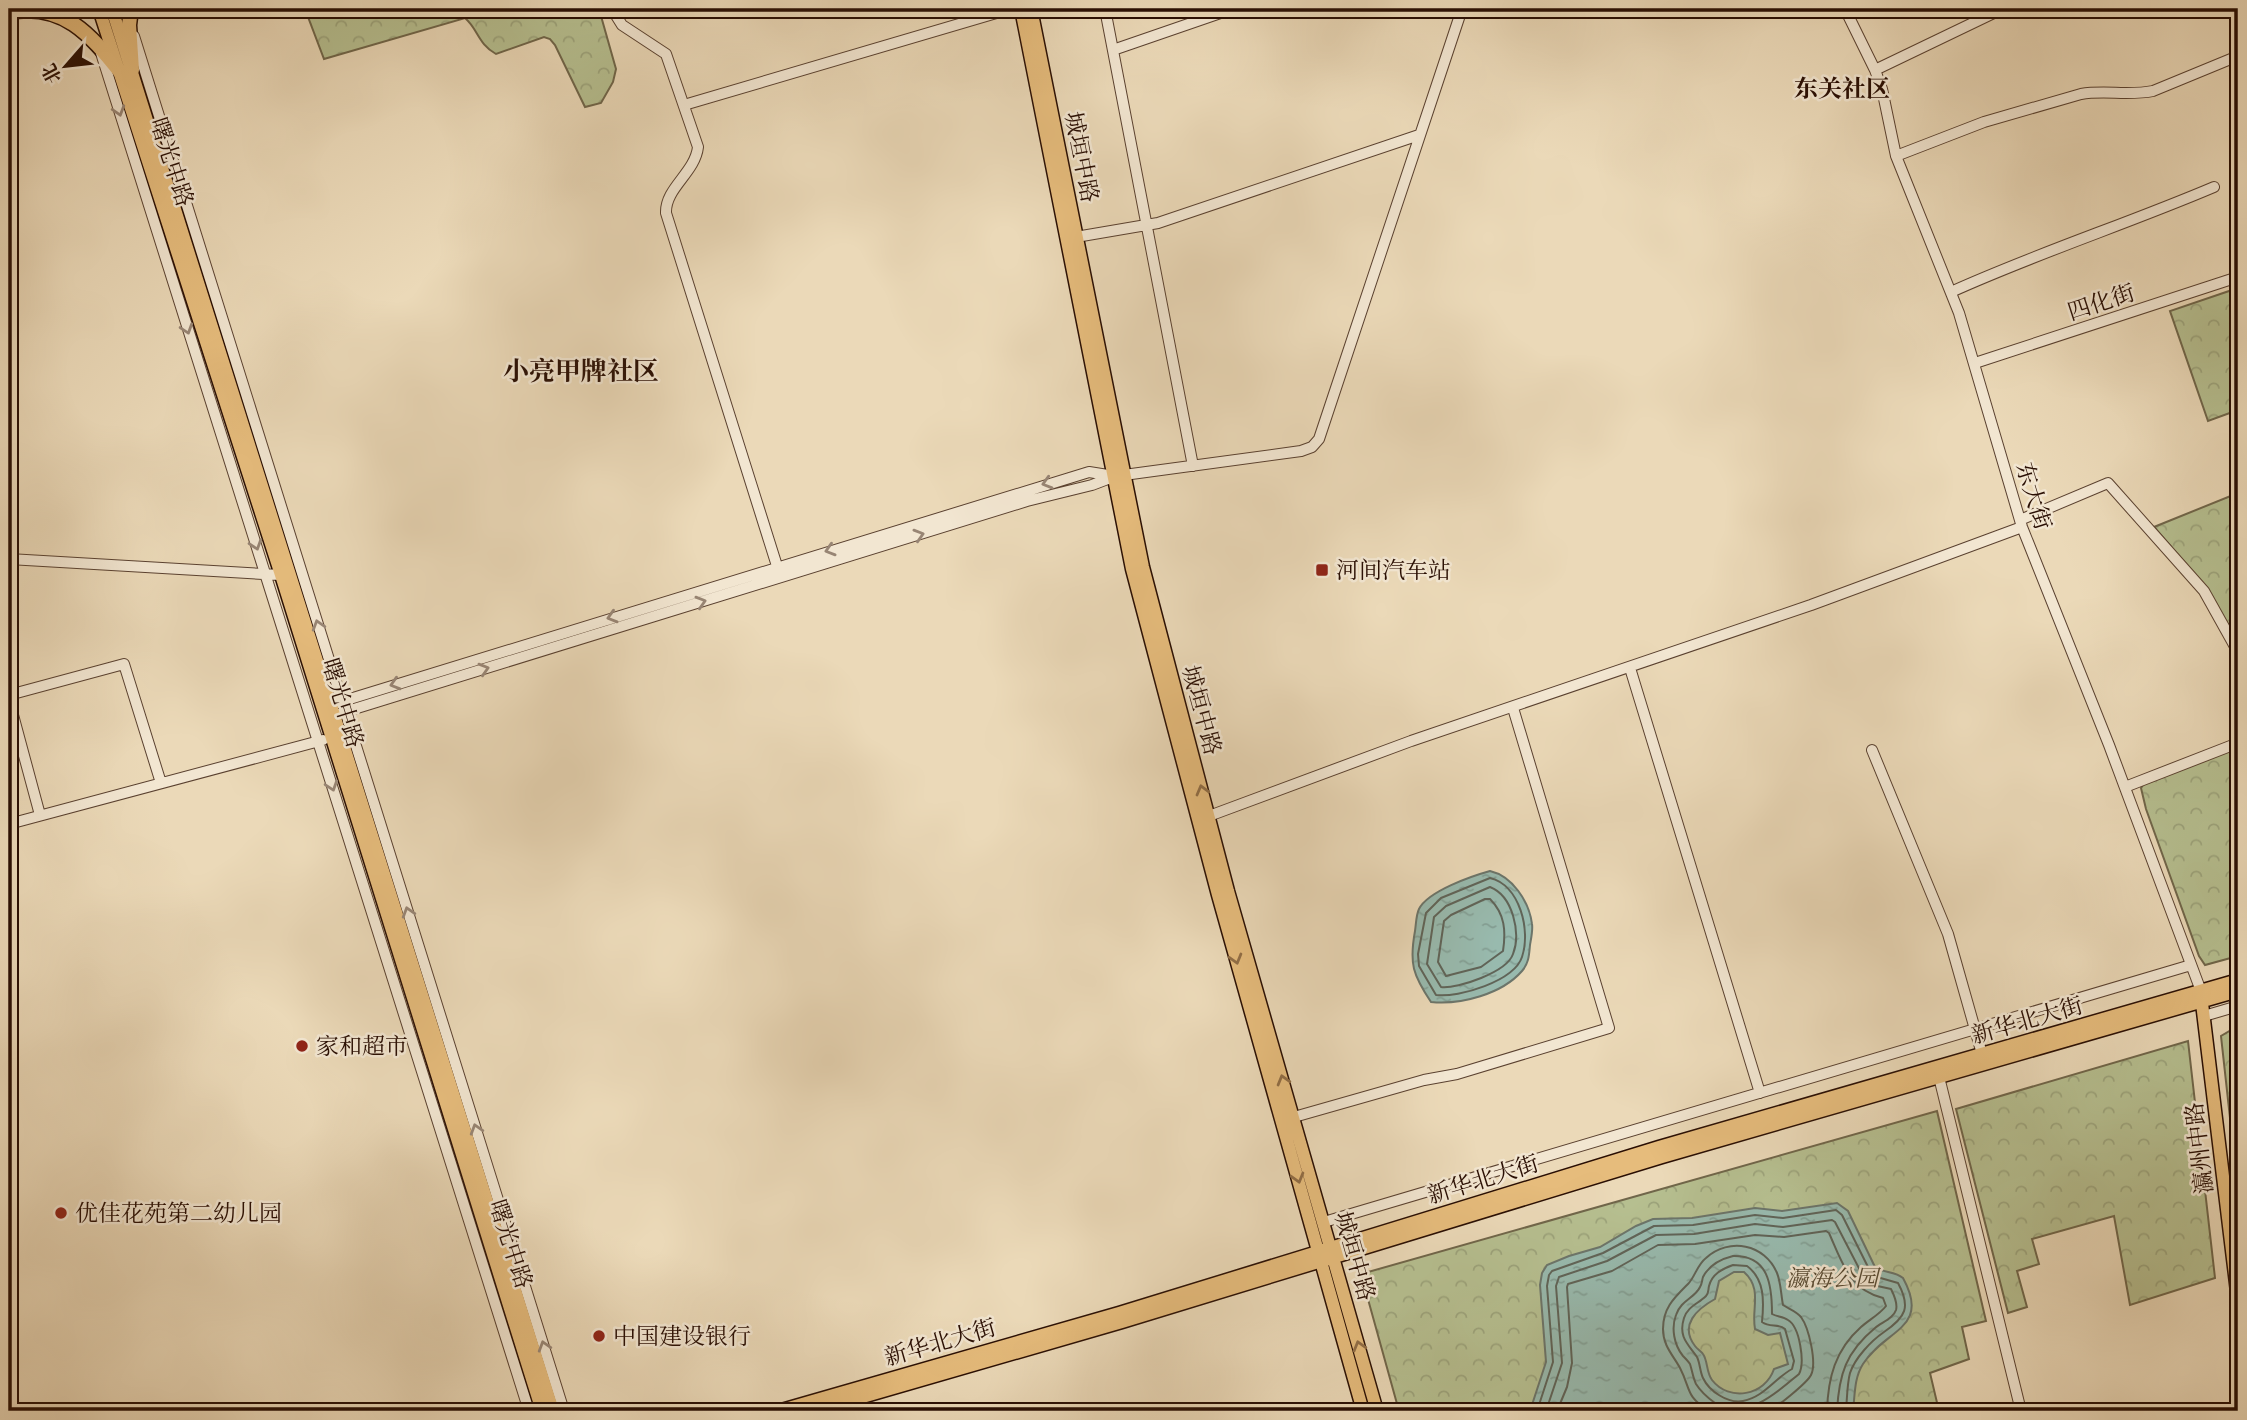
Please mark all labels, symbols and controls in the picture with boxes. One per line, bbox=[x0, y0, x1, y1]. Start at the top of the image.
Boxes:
north arrow bbox=[32, 32, 102, 102]
text: 北 bbox=[38, 60, 66, 87]
district label: 东关社区 bbox=[1794, 75, 1890, 103]
one-way arrow bbox=[111, 105, 126, 117]
street label: 城垣中路 bbox=[1059, 109, 1104, 205]
street label: 曙光中路 bbox=[144, 114, 199, 210]
street label: 四化街 bbox=[2064, 279, 2138, 326]
one-way arrow bbox=[179, 322, 193, 334]
district label: 小亮甲牌社区 bbox=[503, 356, 659, 387]
street label: 东大街 bbox=[2011, 459, 2057, 533]
one-way arrow bbox=[1042, 475, 1054, 490]
one-way arrow bbox=[913, 528, 925, 543]
one-way arrow bbox=[247, 539, 262, 551]
one-way arrow bbox=[824, 542, 837, 556]
place label: 河间汽车站 bbox=[1336, 557, 1451, 584]
marker: 河间汽车站 bbox=[1314, 562, 1330, 578]
one-way arrow bbox=[695, 595, 707, 610]
one-way arrow bbox=[607, 609, 619, 624]
one-way arrow bbox=[311, 619, 326, 631]
street label: 曙光中路 bbox=[316, 655, 369, 751]
street label: 城垣中路 bbox=[1177, 662, 1226, 758]
one-way arrow bbox=[477, 663, 490, 677]
one-way arrow bbox=[389, 676, 401, 691]
one-way arrow bbox=[323, 779, 338, 791]
one-way arrow bbox=[1196, 784, 1210, 796]
one-way arrow bbox=[401, 906, 416, 918]
one-way arrow bbox=[1228, 953, 1242, 965]
street label: 新华北大街 bbox=[1968, 992, 2086, 1049]
place label: 家和超市 bbox=[316, 1033, 408, 1060]
marker: 家和超市 bbox=[294, 1038, 310, 1054]
one-way arrow bbox=[1277, 1074, 1292, 1086]
street label: 瀛州中路 bbox=[2180, 1101, 2219, 1195]
one-way arrow bbox=[469, 1123, 484, 1135]
street label: 新华北大街 bbox=[1424, 1150, 1542, 1209]
one-way arrow bbox=[1289, 1172, 1304, 1184]
street label: 曙光中路 bbox=[483, 1196, 538, 1292]
place label: 优佳花苑第二幼儿园 bbox=[75, 1200, 282, 1227]
marker: 优佳花苑第二幼儿园 bbox=[53, 1205, 69, 1221]
street label: 城垣中路 bbox=[1329, 1208, 1380, 1304]
park label: 瀛海公园 bbox=[1786, 1265, 1882, 1292]
street label: 新华北大街 bbox=[881, 1314, 999, 1371]
place label: 中国建设银行 bbox=[613, 1323, 751, 1350]
marker: 中国建设银行 bbox=[591, 1328, 607, 1344]
one-way arrow bbox=[537, 1340, 552, 1352]
one-way arrow bbox=[1352, 1340, 1367, 1352]

